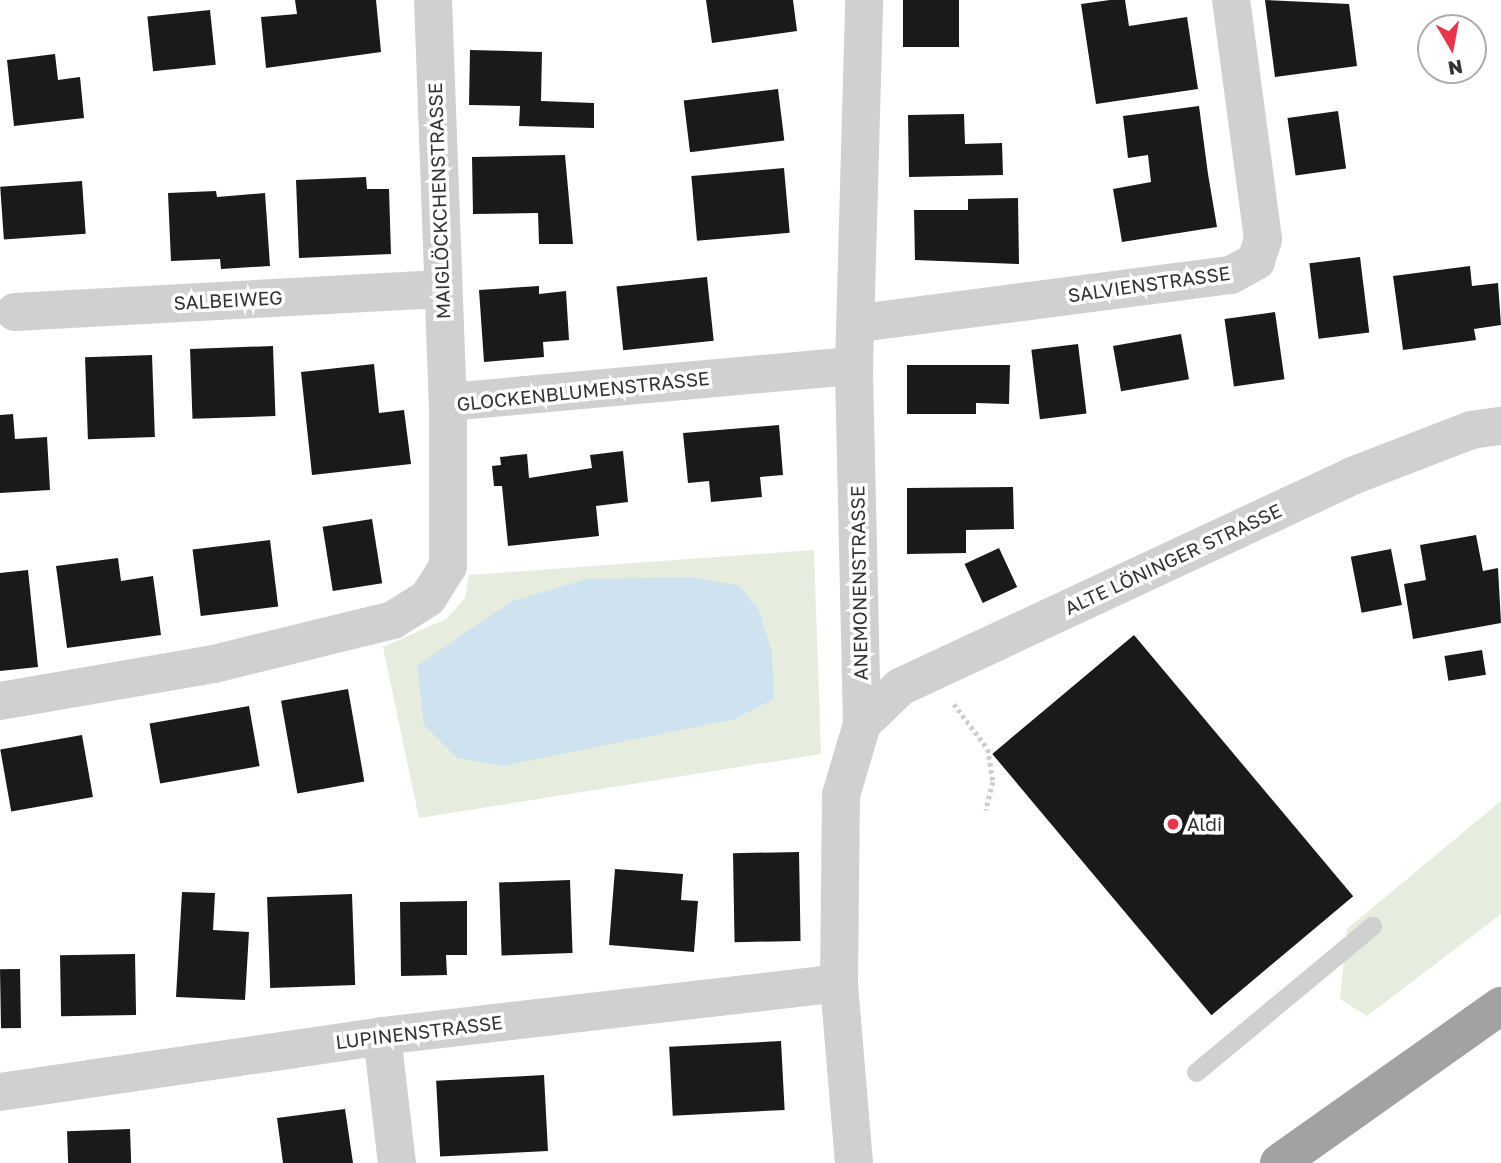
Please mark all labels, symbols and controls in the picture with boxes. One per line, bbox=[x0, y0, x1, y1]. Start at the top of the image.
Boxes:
north arrow bbox=[1417, 14, 1487, 84]
text: N bbox=[1446, 56, 1465, 81]
street label: MAIGLÖCKCHENSTRASSE bbox=[423, 82, 455, 320]
street label: SALVIENSTRASSE bbox=[1066, 261, 1232, 307]
street label: SALBEIWEG bbox=[173, 286, 283, 314]
street label: GLOCKENBLUMENSTRASSE bbox=[456, 366, 710, 416]
street label: ANEMONENSTRASSE bbox=[846, 485, 872, 681]
street label: ALTE LÖNINGER STRASSE bbox=[1061, 499, 1285, 619]
place label: Aldi bbox=[1187, 813, 1222, 835]
marker: Aldi bbox=[1165, 816, 1181, 832]
street label: LUPINENSTRASSE bbox=[334, 1010, 504, 1054]

